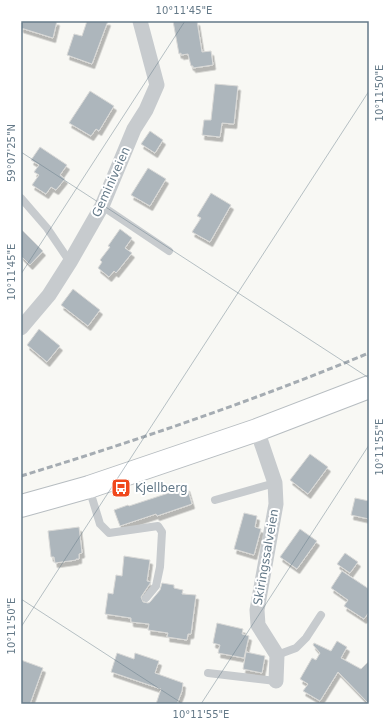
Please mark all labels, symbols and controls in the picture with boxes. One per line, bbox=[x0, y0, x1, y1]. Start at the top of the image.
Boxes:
text: 10°11'45"E bbox=[156, 5, 212, 16]
text: 10°11'50"E bbox=[374, 65, 385, 121]
text: 59°07'25"N bbox=[6, 124, 17, 182]
street label: Geminiveien bbox=[89, 145, 133, 219]
text: 10°11'45"E bbox=[6, 244, 17, 300]
text: 10°11'55"E bbox=[374, 419, 385, 475]
bus stop icon: Kjellberg bbox=[110, 477, 132, 499]
place label: Kjellberg bbox=[135, 481, 188, 495]
street label: Skiringssalveien bbox=[251, 508, 281, 606]
text: 10°11'50"E bbox=[6, 598, 17, 654]
text: 10°11'55"E bbox=[173, 709, 229, 720]

